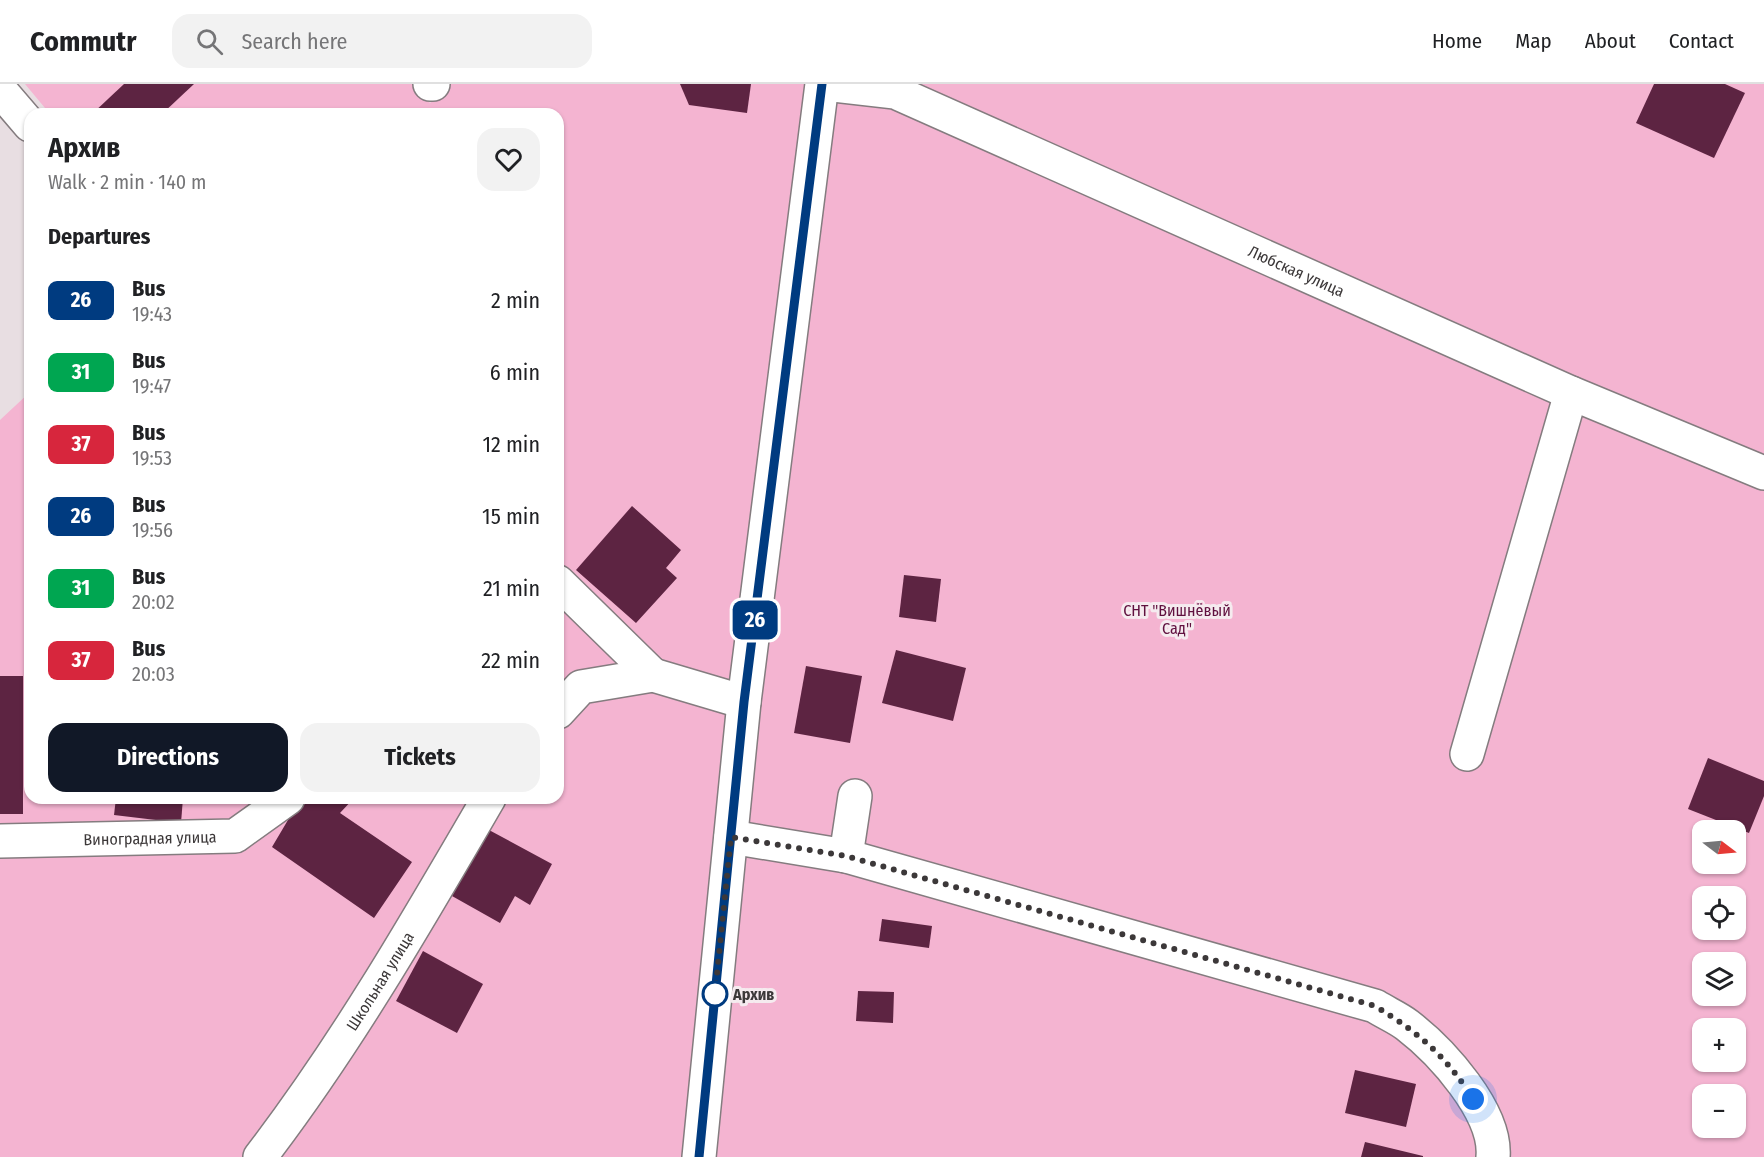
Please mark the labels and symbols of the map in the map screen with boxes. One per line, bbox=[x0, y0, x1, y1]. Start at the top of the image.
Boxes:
street label: Любская улица bbox=[1246, 241, 1348, 300]
line badge: 26 bbox=[728, 600, 782, 640]
park label: СНТ "Вишнёвый Сад" bbox=[1123, 601, 1231, 638]
north arrow bbox=[1692, 820, 1746, 874]
street label: Виноградная улица bbox=[83, 827, 217, 849]
street label: Школьная улица bbox=[342, 928, 418, 1034]
marker: Архив bbox=[702, 981, 728, 1007]
place label: Архив bbox=[732, 985, 774, 1004]
your location bbox=[1458, 1084, 1488, 1114]

